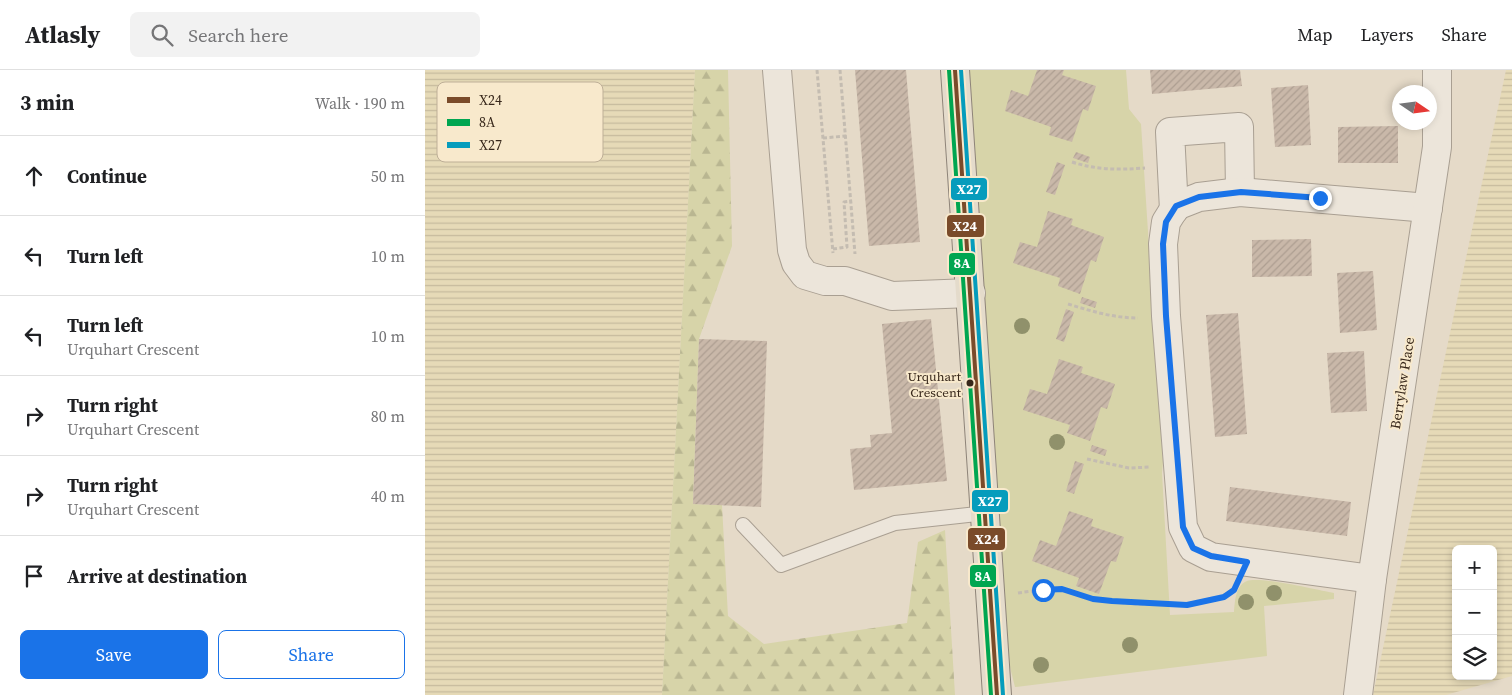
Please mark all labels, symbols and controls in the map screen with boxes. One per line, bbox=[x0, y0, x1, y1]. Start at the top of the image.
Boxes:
search box bbox=[130, 12, 480, 57]
text: Atlasly bbox=[25, 18, 100, 51]
icon: search bbox=[148, 21, 176, 49]
text: Search here bbox=[188, 22, 288, 48]
text: Map bbox=[1297, 22, 1332, 47]
text: Layers bbox=[1360, 22, 1413, 47]
text: Share bbox=[1441, 22, 1487, 47]
legend bbox=[437, 82, 603, 162]
north arrow bbox=[1392, 85, 1437, 130]
text: 3 min bbox=[20, 88, 75, 117]
text: X24 bbox=[479, 90, 502, 110]
text: Walk · 190 m bbox=[315, 92, 405, 114]
text: 8A bbox=[479, 112, 496, 132]
text: X27 bbox=[479, 135, 502, 155]
icon: ahead bbox=[20, 162, 48, 190]
text: Continue bbox=[67, 163, 147, 189]
text: 50 m bbox=[371, 165, 405, 187]
line badge: X27 bbox=[950, 177, 988, 201]
text: X27 bbox=[957, 179, 982, 199]
route end bbox=[1309, 187, 1332, 210]
line badge: X24 bbox=[946, 214, 985, 238]
text: X24 bbox=[953, 216, 978, 236]
icon: left bbox=[20, 242, 48, 270]
text: Turn left bbox=[67, 243, 143, 269]
text: 10 m bbox=[371, 245, 405, 267]
line badge: 8A bbox=[948, 252, 976, 276]
text: 8A bbox=[953, 253, 971, 273]
text: Turn left bbox=[67, 312, 143, 338]
icon: left bbox=[20, 322, 48, 350]
text: 10 m bbox=[371, 325, 405, 347]
street label: Berrylaw Place bbox=[1385, 335, 1419, 431]
text: Urquhart Crescent bbox=[67, 338, 199, 360]
place label: Urquhart Crescent bbox=[907, 368, 962, 401]
marker: Urquhart Crescent bbox=[965, 378, 975, 388]
text: Turn right bbox=[67, 392, 158, 418]
icon: right bbox=[20, 402, 48, 430]
text: 80 m bbox=[371, 405, 405, 427]
text: Urquhart Crescent bbox=[67, 418, 199, 440]
text: Turn right bbox=[67, 472, 158, 498]
icon: right bbox=[20, 482, 48, 510]
text: 40 m bbox=[371, 485, 405, 507]
line badge: X27 bbox=[971, 489, 1009, 513]
text: X27 bbox=[978, 491, 1003, 511]
text: Urquhart Crescent bbox=[67, 498, 199, 520]
line badge: X24 bbox=[967, 527, 1006, 551]
text: X24 bbox=[975, 529, 1000, 549]
map controls bbox=[1452, 545, 1497, 680]
button: + bbox=[1452, 545, 1497, 590]
icon: arrive bbox=[20, 562, 48, 590]
text: Arrive at destination bbox=[67, 563, 247, 589]
line badge: 8A bbox=[969, 564, 997, 588]
text: 8A bbox=[974, 566, 992, 586]
route start bbox=[1032, 579, 1055, 602]
button: − bbox=[1452, 590, 1497, 635]
button: Save bbox=[20, 630, 208, 679]
button: Share bbox=[218, 630, 405, 679]
button: layers bbox=[1452, 635, 1497, 680]

